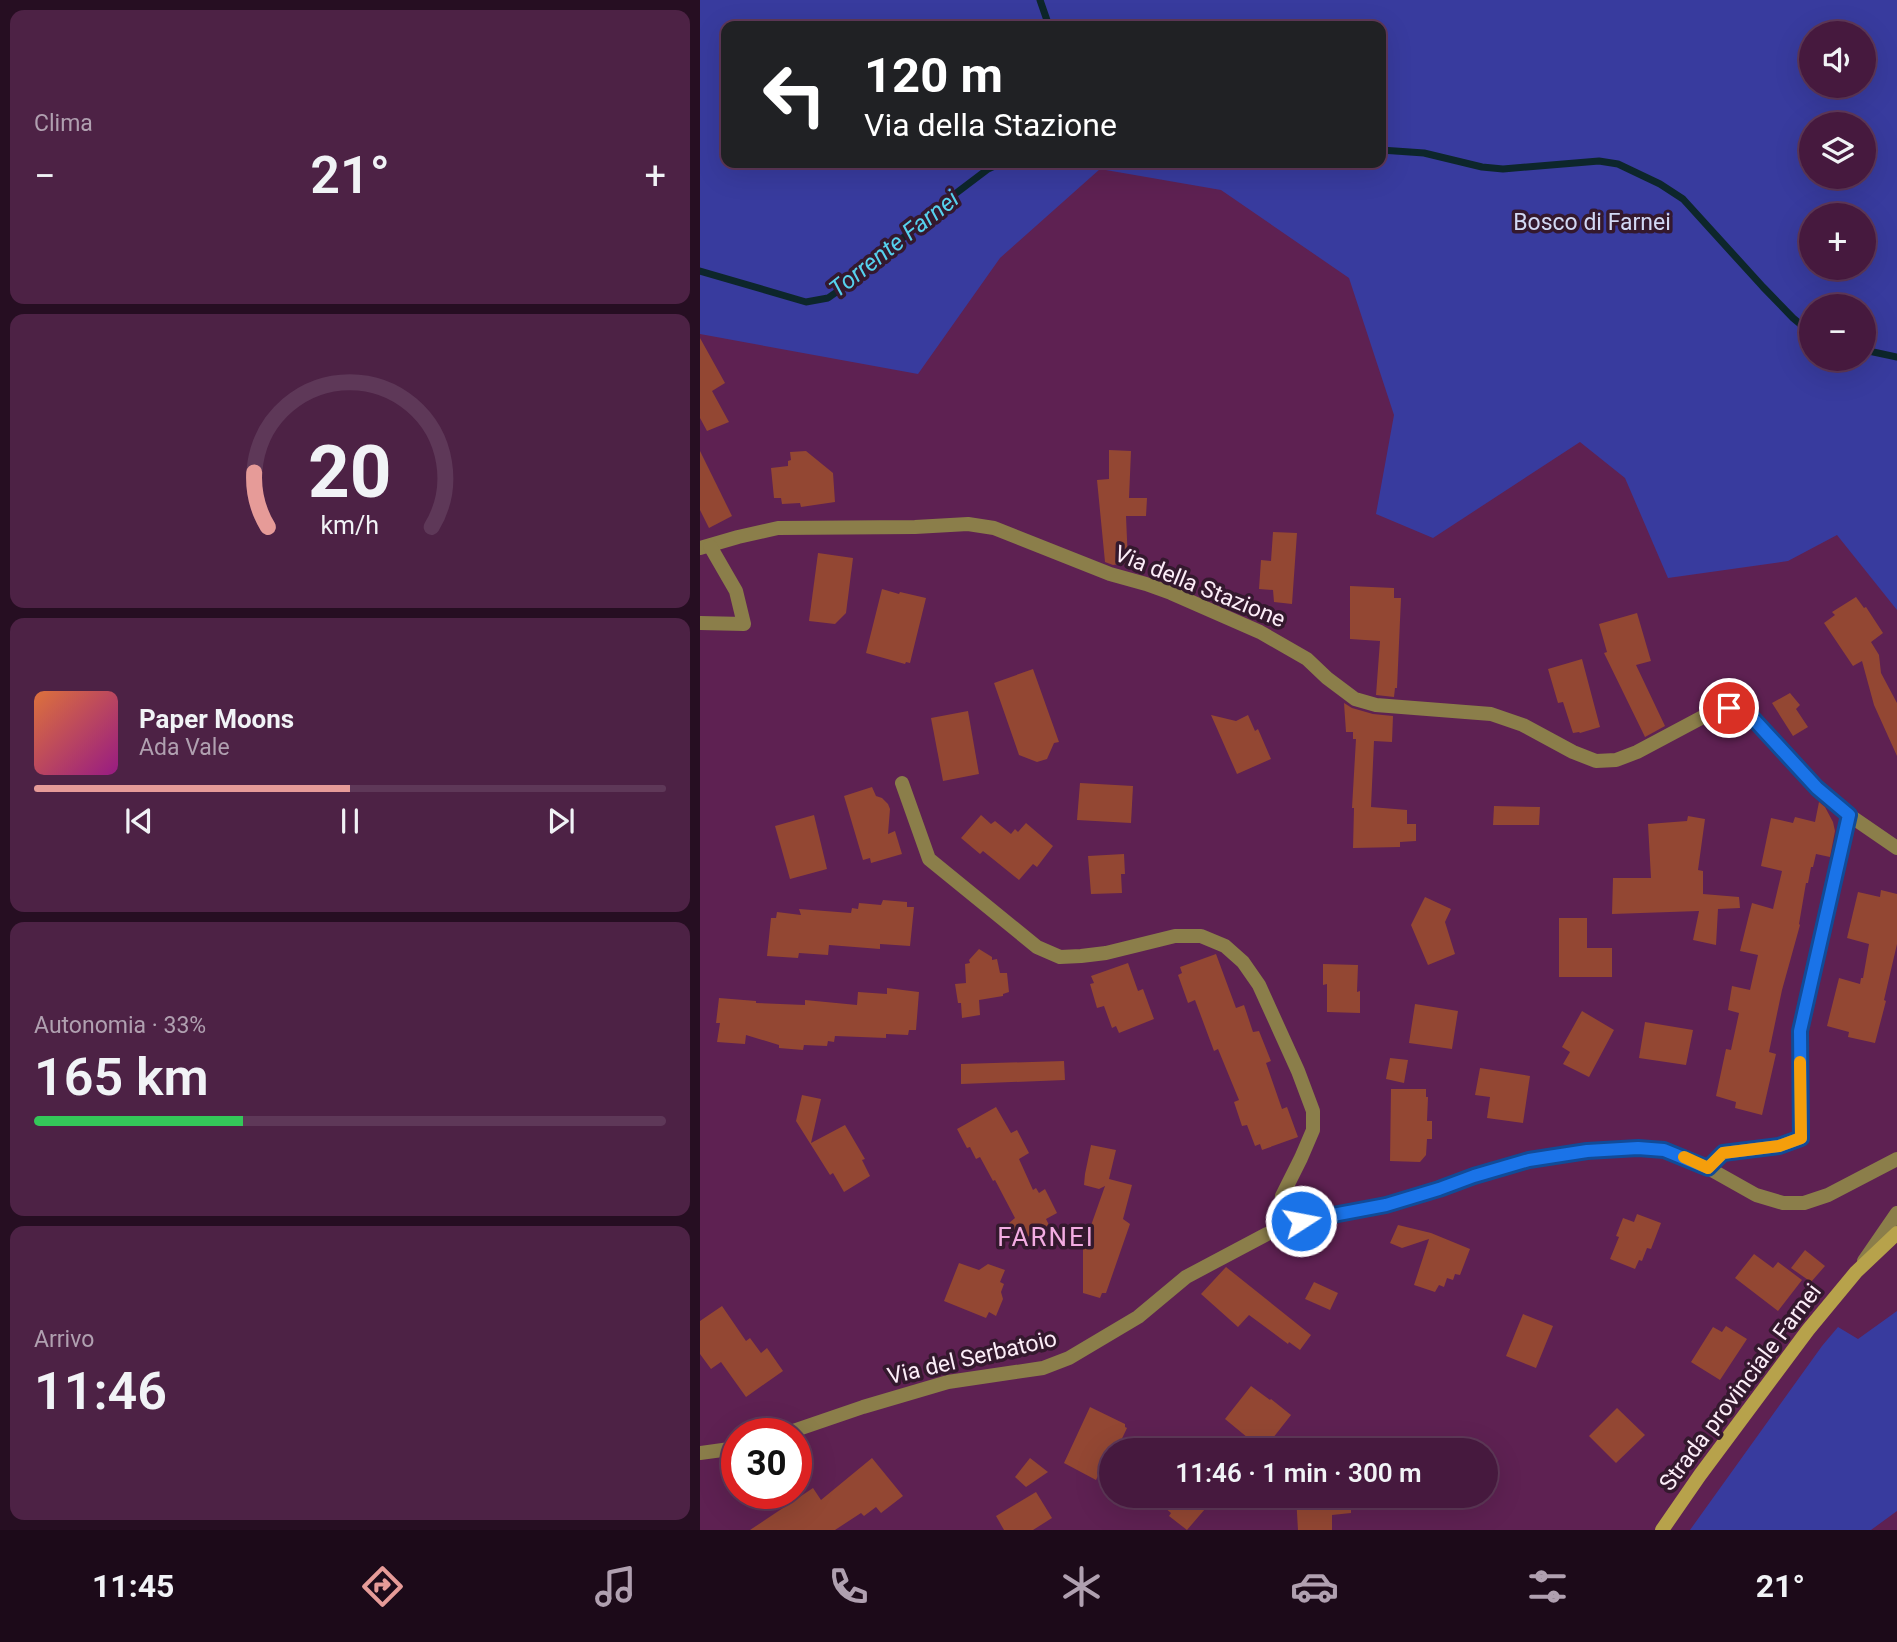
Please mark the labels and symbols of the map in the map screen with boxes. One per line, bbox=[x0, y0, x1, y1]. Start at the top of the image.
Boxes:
water label: Torrente Farnei bbox=[824, 185, 965, 303]
park label: Bosco di Farnei bbox=[1513, 209, 1671, 236]
street label: Via della Stazione bbox=[1111, 540, 1289, 633]
pin bbox=[1699, 678, 1759, 738]
position arrow bbox=[1264, 1184, 1338, 1258]
district label: FARNEI bbox=[997, 1222, 1095, 1252]
street label: Strada provinciale Farnei bbox=[1654, 1279, 1827, 1496]
street label: Via del Serbatoio bbox=[885, 1325, 1059, 1390]
speed limit sign: 30 bbox=[721, 1418, 812, 1509]

